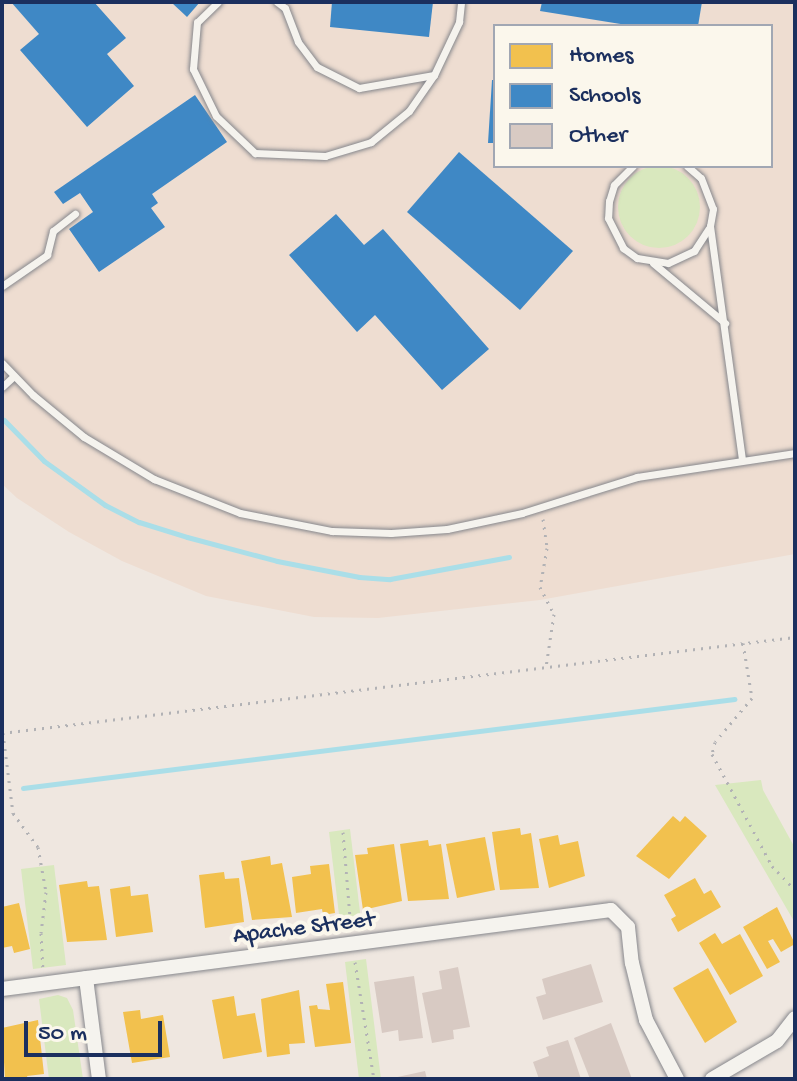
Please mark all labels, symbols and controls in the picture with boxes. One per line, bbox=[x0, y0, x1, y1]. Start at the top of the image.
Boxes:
legend bbox=[493, 24, 773, 168]
text: Homes bbox=[569, 42, 633, 71]
text: Schools bbox=[569, 82, 640, 111]
text: Other bbox=[569, 122, 627, 151]
street label: Apache Street bbox=[232, 906, 376, 952]
scale bar bbox=[28, 1005, 166, 1055]
text: 50 m bbox=[38, 1020, 87, 1049]

